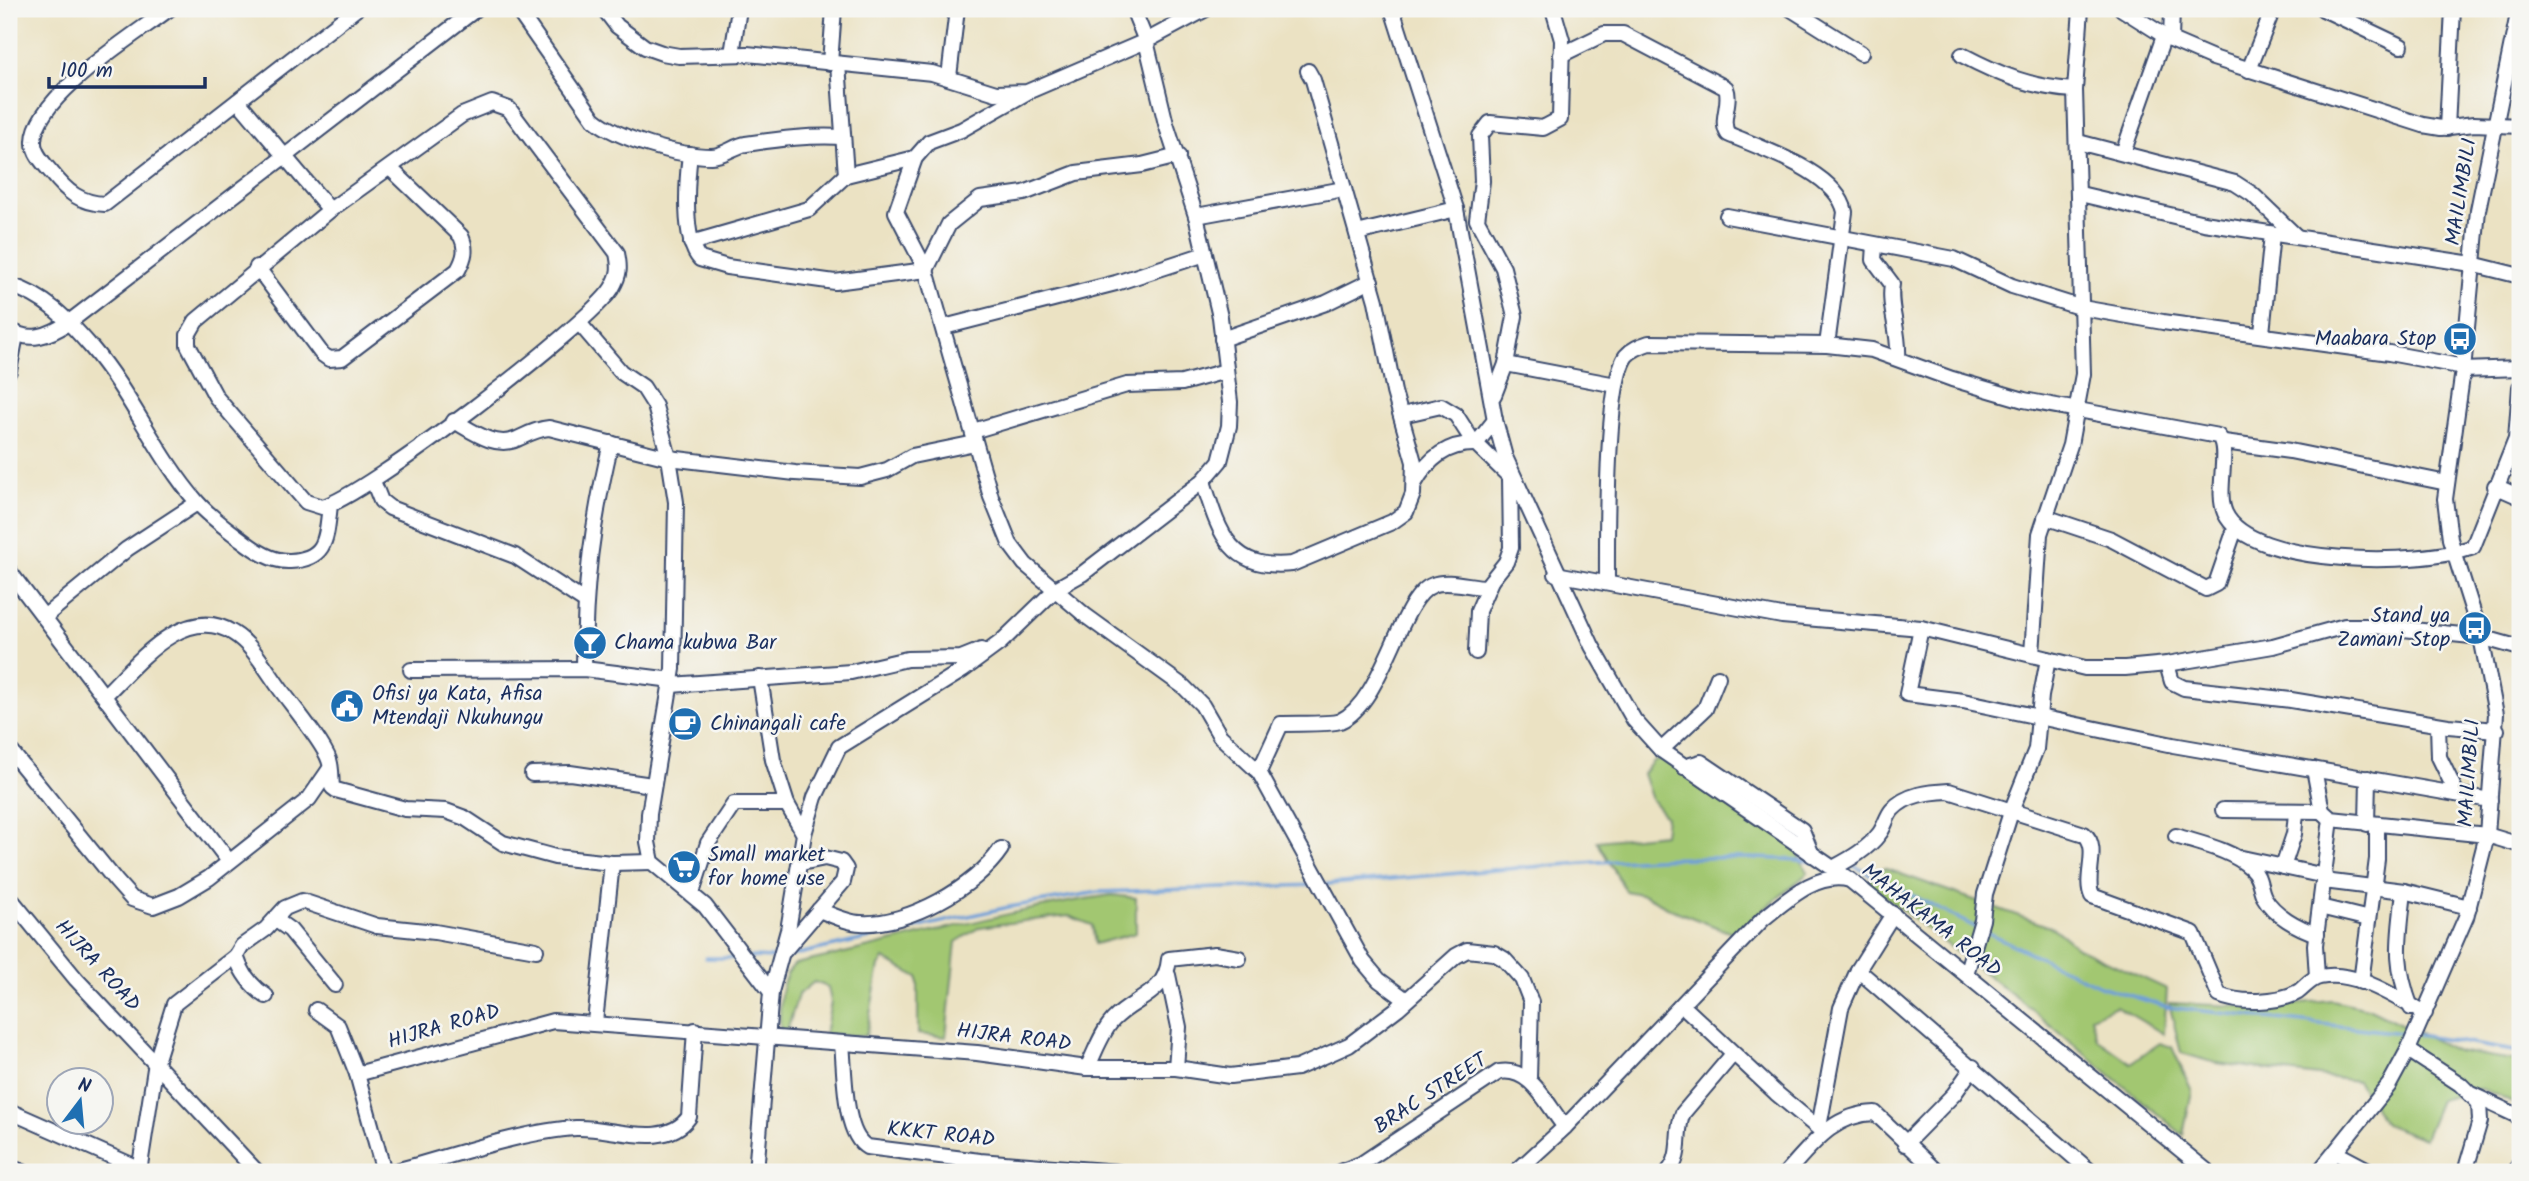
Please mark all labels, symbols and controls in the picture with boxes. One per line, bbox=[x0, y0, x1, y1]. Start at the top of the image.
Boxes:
scale bar bbox=[49, 46, 205, 90]
text: 100 m bbox=[60, 55, 113, 88]
street label: MAILIMBILI bbox=[2437, 136, 2487, 248]
bus stop icon: Maabara Stop bbox=[2441, 320, 2479, 358]
place label: Maabara Stop bbox=[2315, 323, 2436, 356]
place label: Stand ya Zamani Stop bbox=[2337, 600, 2450, 657]
bus stop icon: Stand ya Zamani Stop bbox=[2456, 609, 2494, 647]
bar icon: Chama kubwa Bar bbox=[571, 624, 609, 662]
place label: Chama kubwa Bar bbox=[614, 627, 777, 660]
place label: Ofisi ya Kata, Afisa Mtendaji Nkuhungu bbox=[372, 678, 543, 735]
public building icon: Ofisi ya Kata, Afisa Mtendaji Nkuhungu bbox=[328, 687, 366, 725]
cafe icon: Chinangali cafe bbox=[666, 705, 704, 743]
place label: Chinangali cafe bbox=[710, 708, 847, 741]
street label: MAILIMBILI bbox=[2450, 718, 2490, 828]
place label: Small market for home use bbox=[708, 839, 826, 896]
supermarket icon: Small market for home use bbox=[665, 848, 703, 886]
street label: MAHAKAMA ROAD bbox=[1854, 855, 2008, 987]
street label: HIJRA ROAD bbox=[46, 912, 148, 1020]
street label: HIJRA ROAD bbox=[384, 995, 504, 1059]
street label: HIJRA ROAD bbox=[955, 1015, 1073, 1061]
street label: BRAC STREET bbox=[1368, 1044, 1496, 1143]
north arrow bbox=[46, 1066, 116, 1136]
text: N bbox=[74, 1071, 94, 1103]
street label: KKKT ROAD bbox=[885, 1113, 997, 1157]

